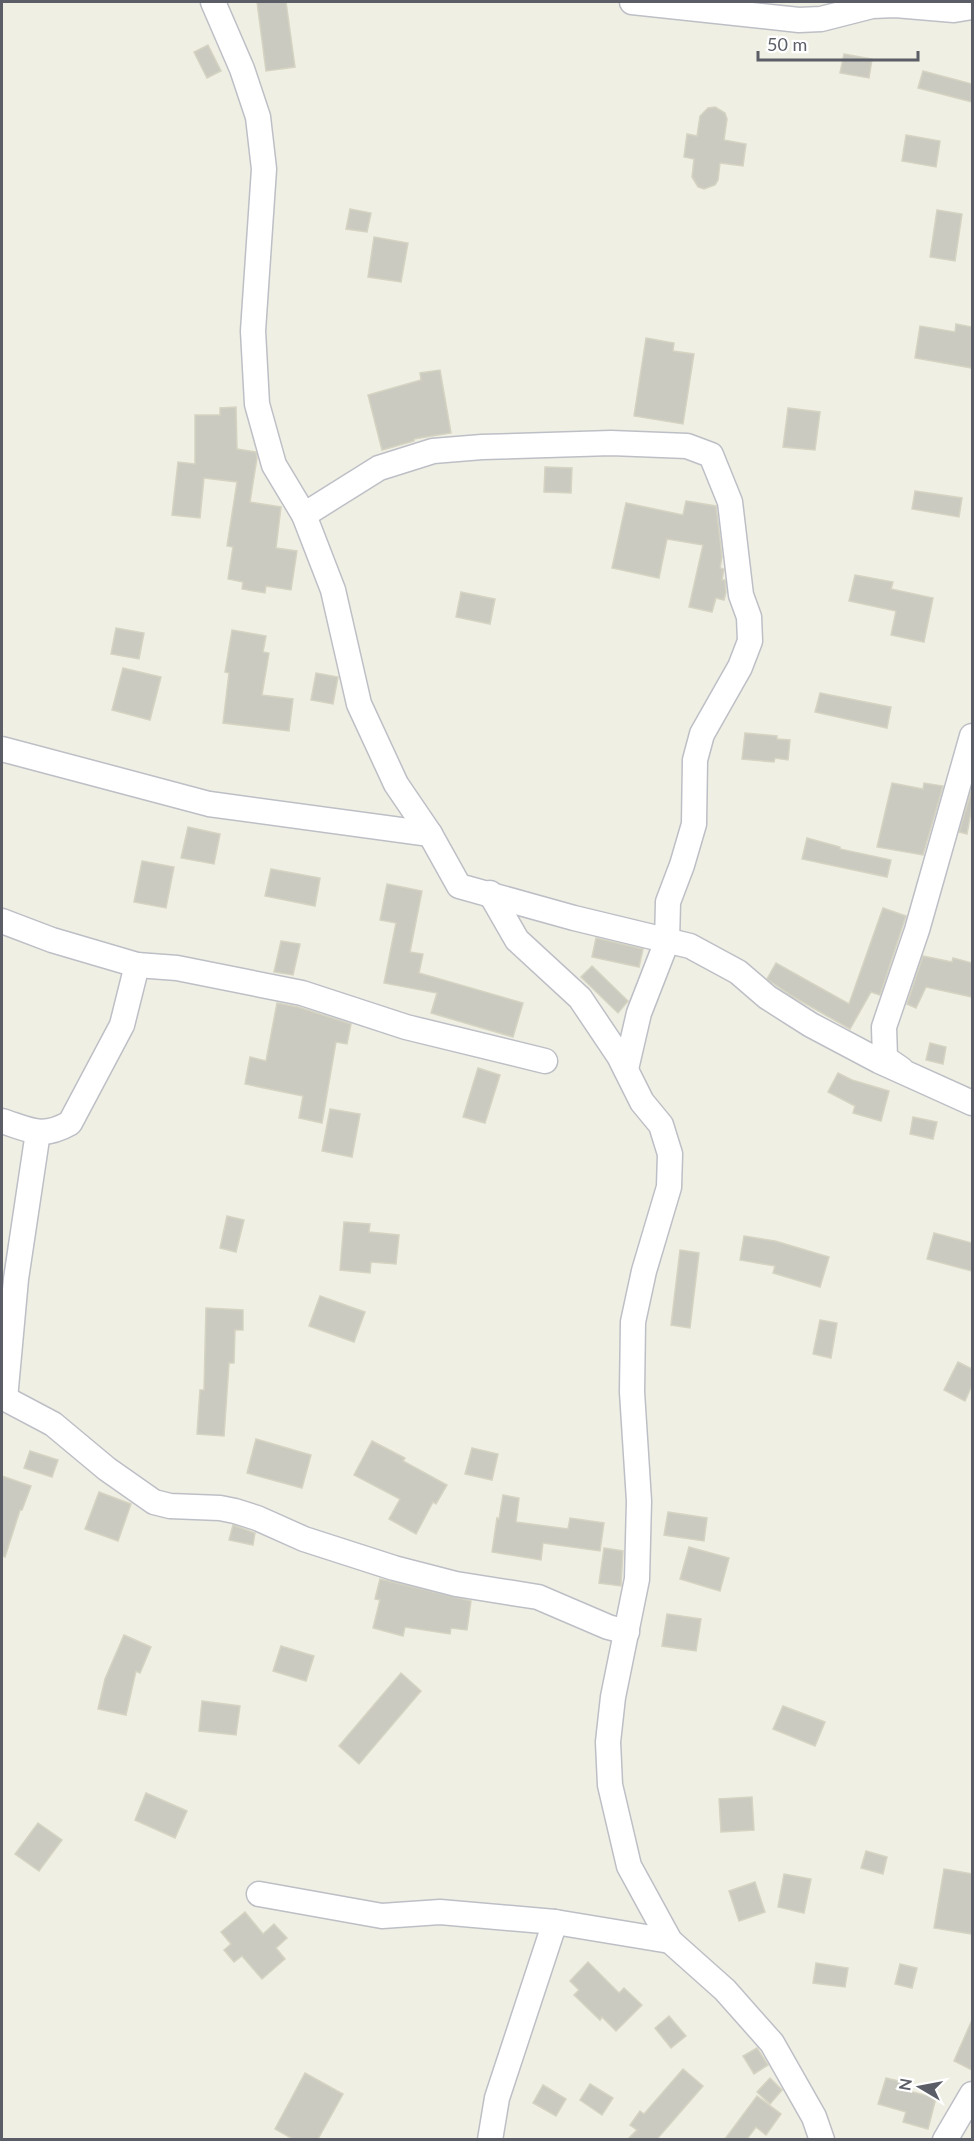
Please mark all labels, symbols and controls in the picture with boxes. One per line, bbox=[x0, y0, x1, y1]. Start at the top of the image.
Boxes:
scale bar bbox=[758, 24, 918, 62]
text: 50 m bbox=[767, 33, 807, 55]
north arrow bbox=[890, 2057, 950, 2117]
text: N bbox=[894, 2077, 915, 2092]

